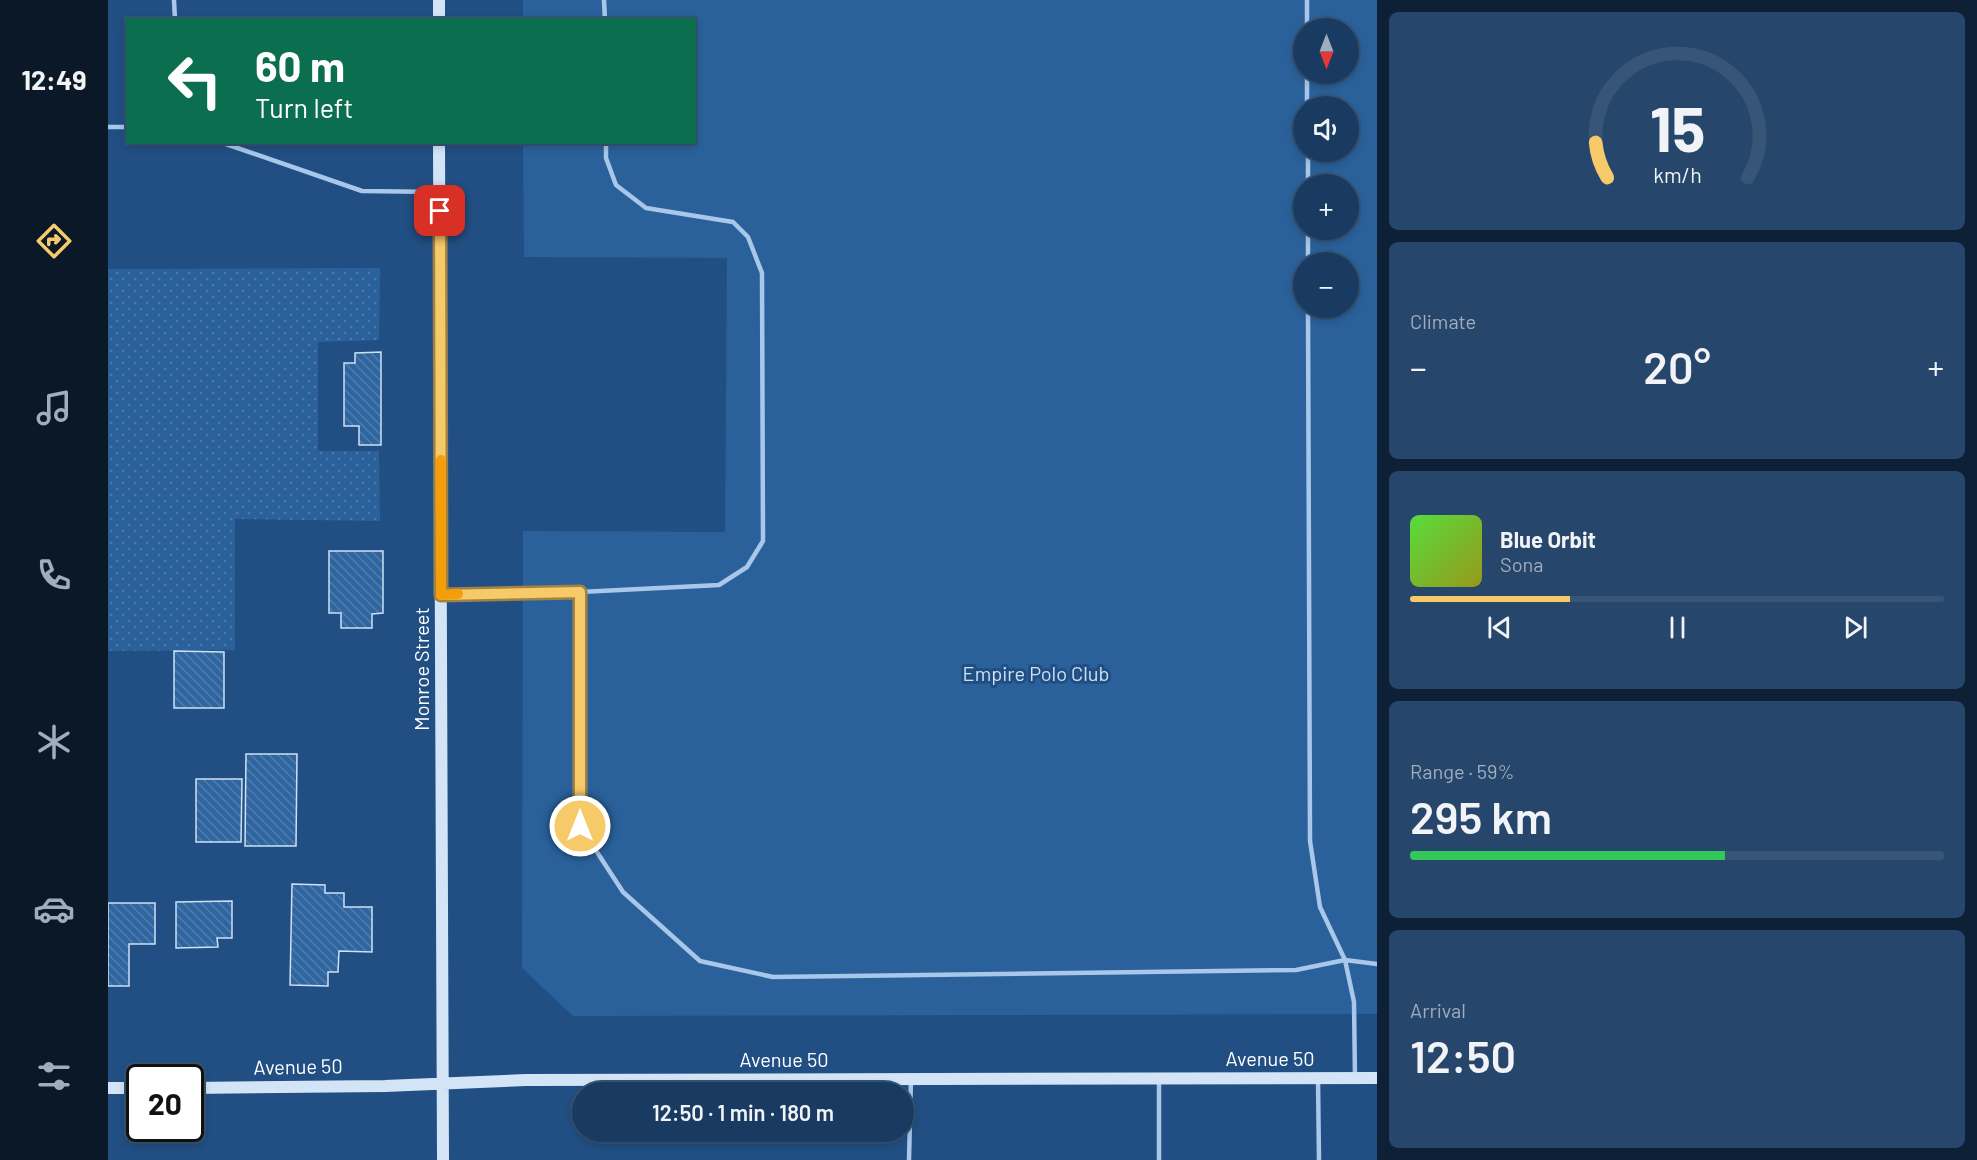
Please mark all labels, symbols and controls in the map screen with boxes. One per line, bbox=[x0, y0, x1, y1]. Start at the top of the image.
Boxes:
north arrow bbox=[1293, 18, 1359, 84]
map controls bbox=[1293, 18, 1359, 318]
text: 60 m bbox=[255, 40, 345, 90]
icon: left bbox=[156, 42, 234, 120]
text: 12:49 bbox=[21, 63, 87, 95]
text: 15 bbox=[1649, 90, 1705, 164]
text: Turn left bbox=[255, 91, 353, 123]
button: sound bbox=[1293, 96, 1359, 162]
text: km/h bbox=[1653, 162, 1701, 187]
button: + bbox=[1293, 174, 1359, 240]
pin bbox=[414, 185, 465, 236]
icon: arrive bbox=[423, 194, 456, 227]
icon: directions bbox=[33, 220, 75, 262]
button: − bbox=[1293, 252, 1359, 318]
text: Climate bbox=[1410, 309, 1476, 333]
text: 20° bbox=[1643, 339, 1711, 393]
text: − bbox=[1410, 347, 1427, 387]
text: + bbox=[1928, 347, 1944, 387]
icon: music bbox=[33, 387, 75, 429]
text: Blue Orbit bbox=[1500, 526, 1596, 552]
text: Sona bbox=[1500, 552, 1544, 576]
icon: phone bbox=[33, 554, 75, 596]
street label: Monroe Street bbox=[409, 607, 433, 731]
icon: previous bbox=[1483, 611, 1516, 644]
icon: pause bbox=[1661, 611, 1694, 644]
icon: next bbox=[1839, 611, 1872, 644]
park label: Empire Polo Club bbox=[963, 661, 1109, 685]
icon: climate bbox=[33, 721, 75, 763]
text: Range · 59% bbox=[1410, 759, 1514, 783]
text: 295 km bbox=[1410, 789, 1552, 843]
position arrow bbox=[548, 794, 612, 858]
icon: car bbox=[33, 888, 75, 930]
text: Arrival bbox=[1410, 998, 1466, 1022]
text: 12:50 bbox=[1410, 1028, 1516, 1082]
street label: Avenue 50 bbox=[1225, 1046, 1315, 1070]
street label: Avenue 50 bbox=[739, 1047, 829, 1071]
street label: Avenue 50 bbox=[253, 1053, 343, 1079]
icon: filters bbox=[33, 1055, 75, 1097]
speed limit sign: 20 bbox=[126, 1064, 204, 1142]
text: 12:50 · 1 min · 180 m bbox=[652, 1099, 834, 1125]

